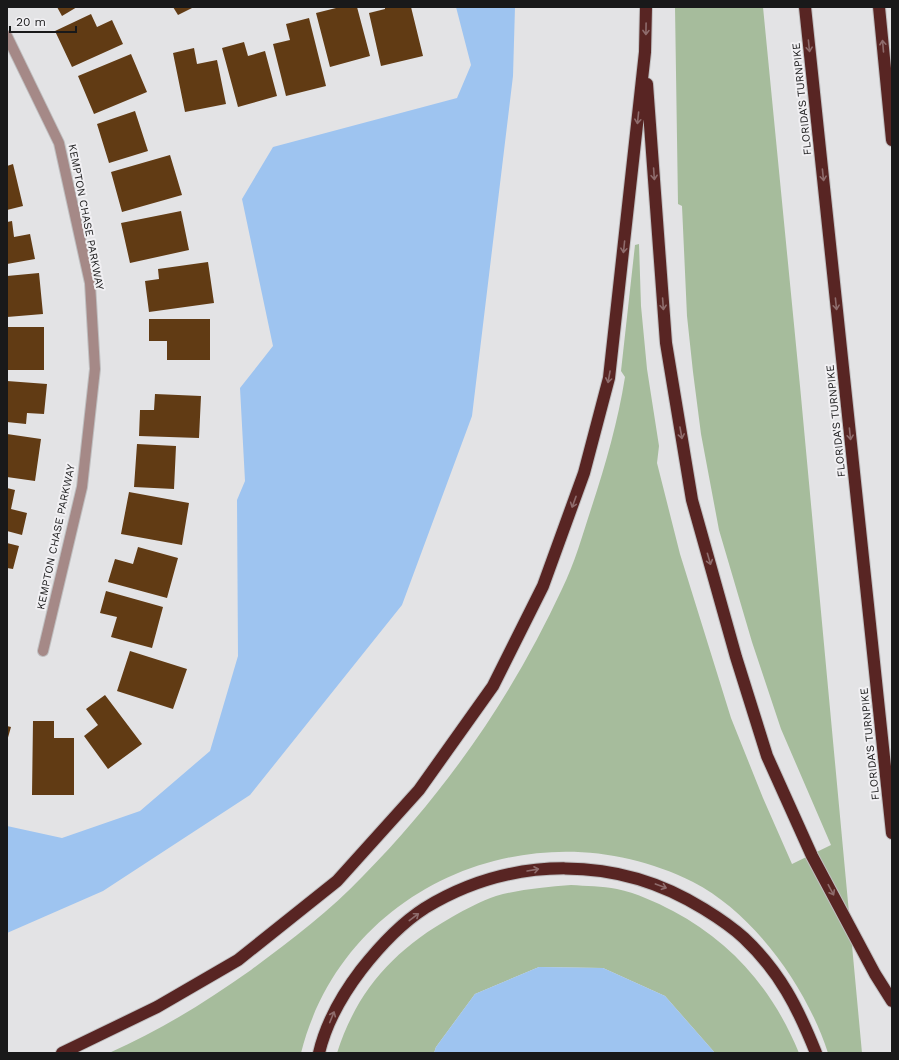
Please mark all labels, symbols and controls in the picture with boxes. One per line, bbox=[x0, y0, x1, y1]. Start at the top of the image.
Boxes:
scale bar bbox=[10, 8, 76, 34]
text: 20 m bbox=[16, 15, 46, 29]
one-way arrow bbox=[642, 22, 649, 35]
one-way arrow bbox=[805, 39, 813, 52]
one-way arrow bbox=[879, 40, 887, 53]
street label: FLORIDA'S TURNPIKE bbox=[790, 42, 814, 156]
one-way arrow bbox=[634, 111, 641, 124]
street label: KEMPTON CHASE PARKWAY bbox=[65, 143, 107, 292]
one-way arrow bbox=[650, 167, 657, 180]
one-way arrow bbox=[819, 168, 826, 181]
one-way arrow bbox=[620, 241, 627, 254]
one-way arrow bbox=[659, 297, 666, 310]
one-way arrow bbox=[833, 297, 840, 310]
street label: FLORIDA'S TURNPIKE bbox=[824, 364, 848, 478]
one-way arrow bbox=[605, 370, 613, 383]
one-way arrow bbox=[677, 426, 685, 439]
one-way arrow bbox=[846, 427, 854, 440]
street label: KEMPTON CHASE PARKWAY bbox=[34, 462, 78, 611]
one-way arrow bbox=[569, 495, 577, 507]
one-way arrow bbox=[706, 553, 713, 566]
street label: FLORIDA'S TURNPIKE bbox=[858, 687, 882, 801]
one-way arrow bbox=[527, 866, 540, 874]
one-way arrow bbox=[654, 883, 667, 890]
one-way arrow bbox=[827, 884, 835, 896]
one-way arrow bbox=[408, 913, 419, 921]
one-way arrow bbox=[329, 1011, 337, 1023]

